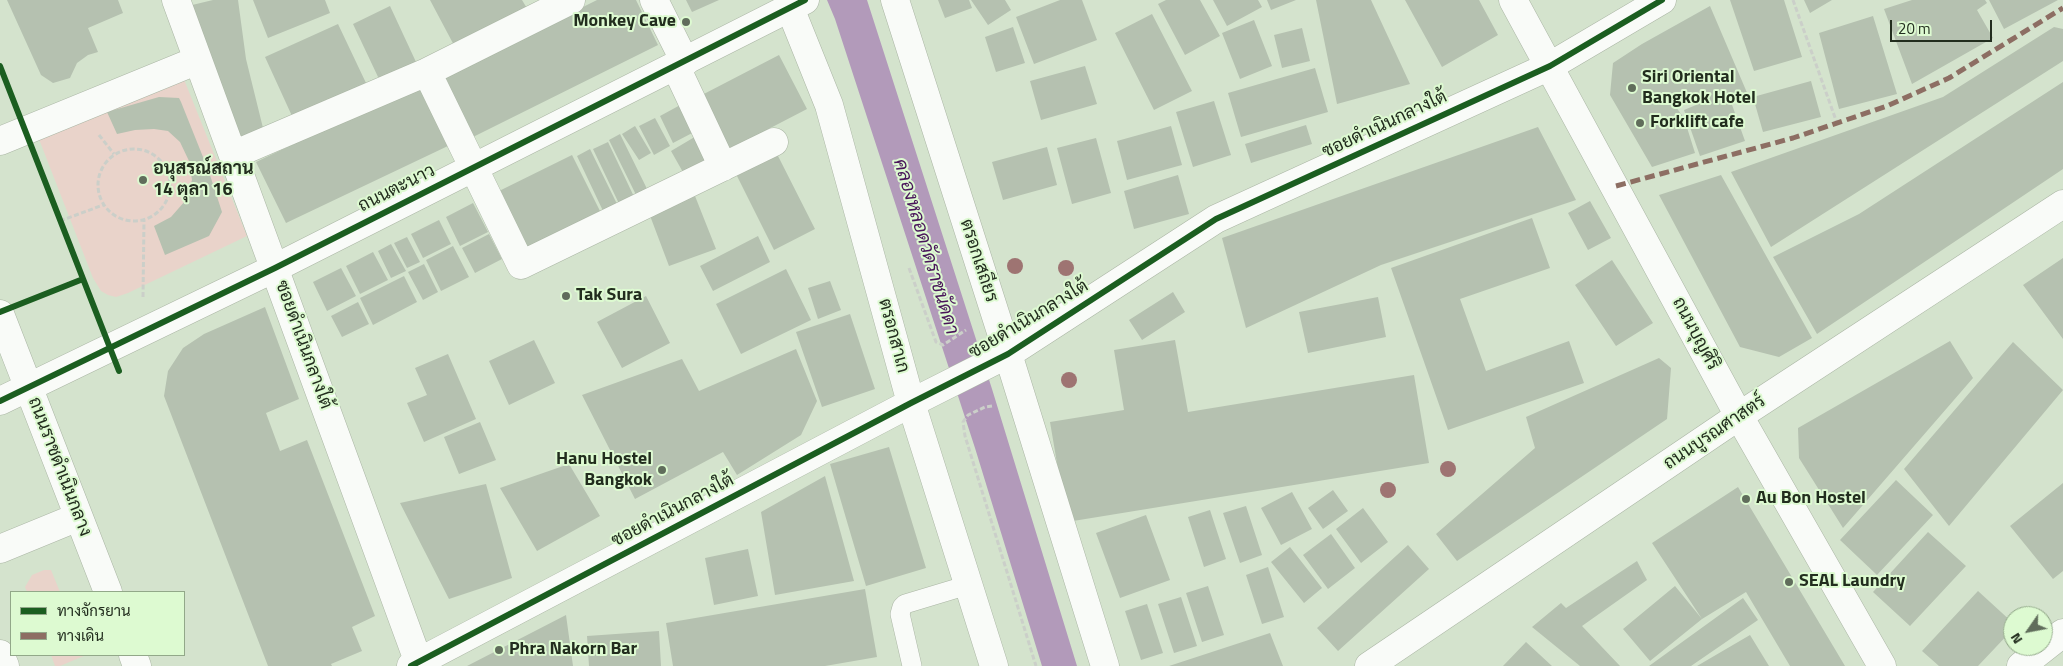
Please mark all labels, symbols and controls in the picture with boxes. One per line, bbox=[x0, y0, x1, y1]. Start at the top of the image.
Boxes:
scale bar bbox=[1893, 10, 1996, 42]
place label: Monkey Cave bbox=[573, 11, 676, 33]
marker: Monkey Cave bbox=[680, 16, 692, 28]
text: 20 m bbox=[1898, 17, 1931, 40]
place label: Siri Oriental Bangkok Hotel bbox=[1642, 67, 1756, 110]
marker: Siri Oriental Bangkok Hotel bbox=[1626, 82, 1638, 94]
street label: ซอยดำเนินกลางใต้ bbox=[1319, 87, 1451, 163]
place label: Forklift cafe bbox=[1650, 112, 1744, 134]
marker: Forklift cafe bbox=[1634, 117, 1646, 129]
water label: คลองหลอดวัดราชนัดดา bbox=[887, 156, 963, 338]
place label: อนุสรณ์สถาน 14 ตุลา 16 bbox=[153, 159, 254, 202]
street label: ถนนตะนาว bbox=[355, 160, 439, 218]
marker: อนุสรณ์สถาน 14 ตุลา 16 bbox=[137, 174, 149, 186]
street label: ตรอกเสถียร bbox=[954, 217, 1002, 305]
street label: ซอยดำเนินกลางใต้ bbox=[965, 276, 1093, 364]
street label: ซอยดำเนินกลางใต้ bbox=[270, 278, 336, 412]
place label: Tak Sura bbox=[576, 285, 642, 307]
marker: Tak Sura bbox=[560, 290, 572, 302]
street label: ถนนบุญศิริ bbox=[1667, 294, 1723, 374]
street label: ตรอกสาเก bbox=[873, 297, 913, 375]
street label: ถนนบูรณศาสตร์ bbox=[1660, 391, 1770, 475]
street label: ถนนราชดำเนินกลาง bbox=[23, 394, 95, 540]
place label: Hanu Hostel Bangkok bbox=[556, 449, 652, 492]
marker: Hanu Hostel Bangkok bbox=[656, 464, 668, 476]
street label: ซอยดำเนินกลางใต้ bbox=[608, 470, 738, 552]
place label: Au Bon Hostel bbox=[1756, 488, 1866, 510]
marker: Au Bon Hostel bbox=[1740, 493, 1752, 505]
place label: SEAL Laundry bbox=[1799, 571, 1905, 593]
marker: SEAL Laundry bbox=[1783, 576, 1795, 588]
legend bbox=[10, 591, 185, 656]
text: ทางจักรยาน bbox=[57, 599, 131, 622]
north arrow bbox=[2003, 606, 2053, 656]
text: ทางเดิน bbox=[57, 624, 104, 647]
text: N bbox=[2004, 629, 2027, 649]
place label: Phra Nakorn Bar bbox=[509, 639, 637, 661]
marker: Phra Nakorn Bar bbox=[493, 644, 505, 656]

